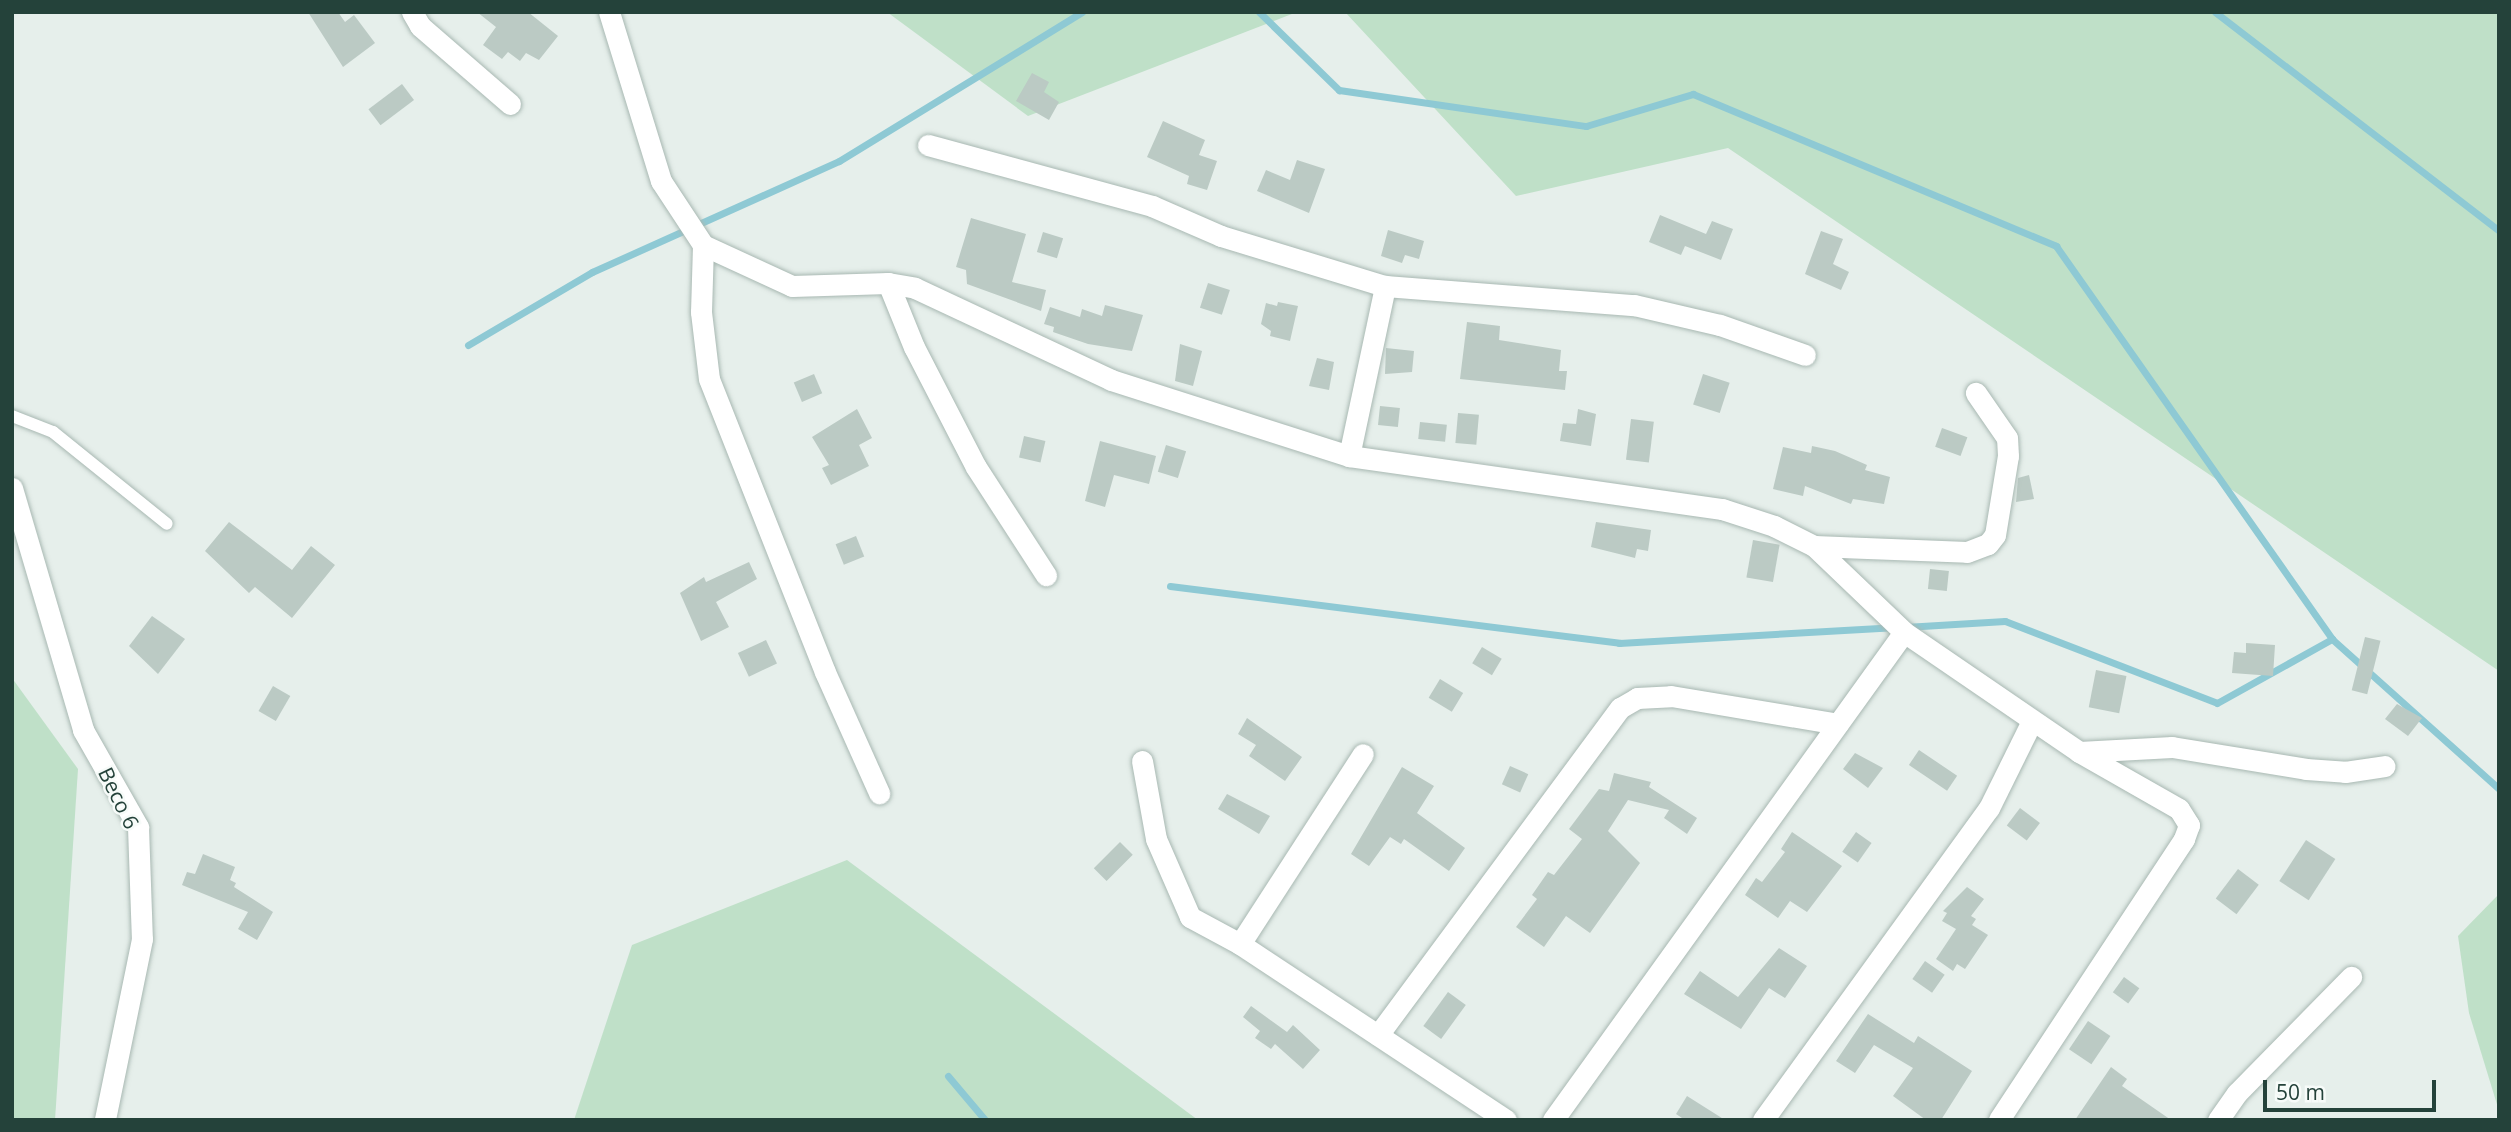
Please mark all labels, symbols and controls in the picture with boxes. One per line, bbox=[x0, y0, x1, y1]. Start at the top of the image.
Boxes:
street label: Beco 6 bbox=[93, 763, 145, 833]
scale bar bbox=[2266, 1066, 2439, 1110]
text: 50 m bbox=[2276, 1078, 2325, 1106]

